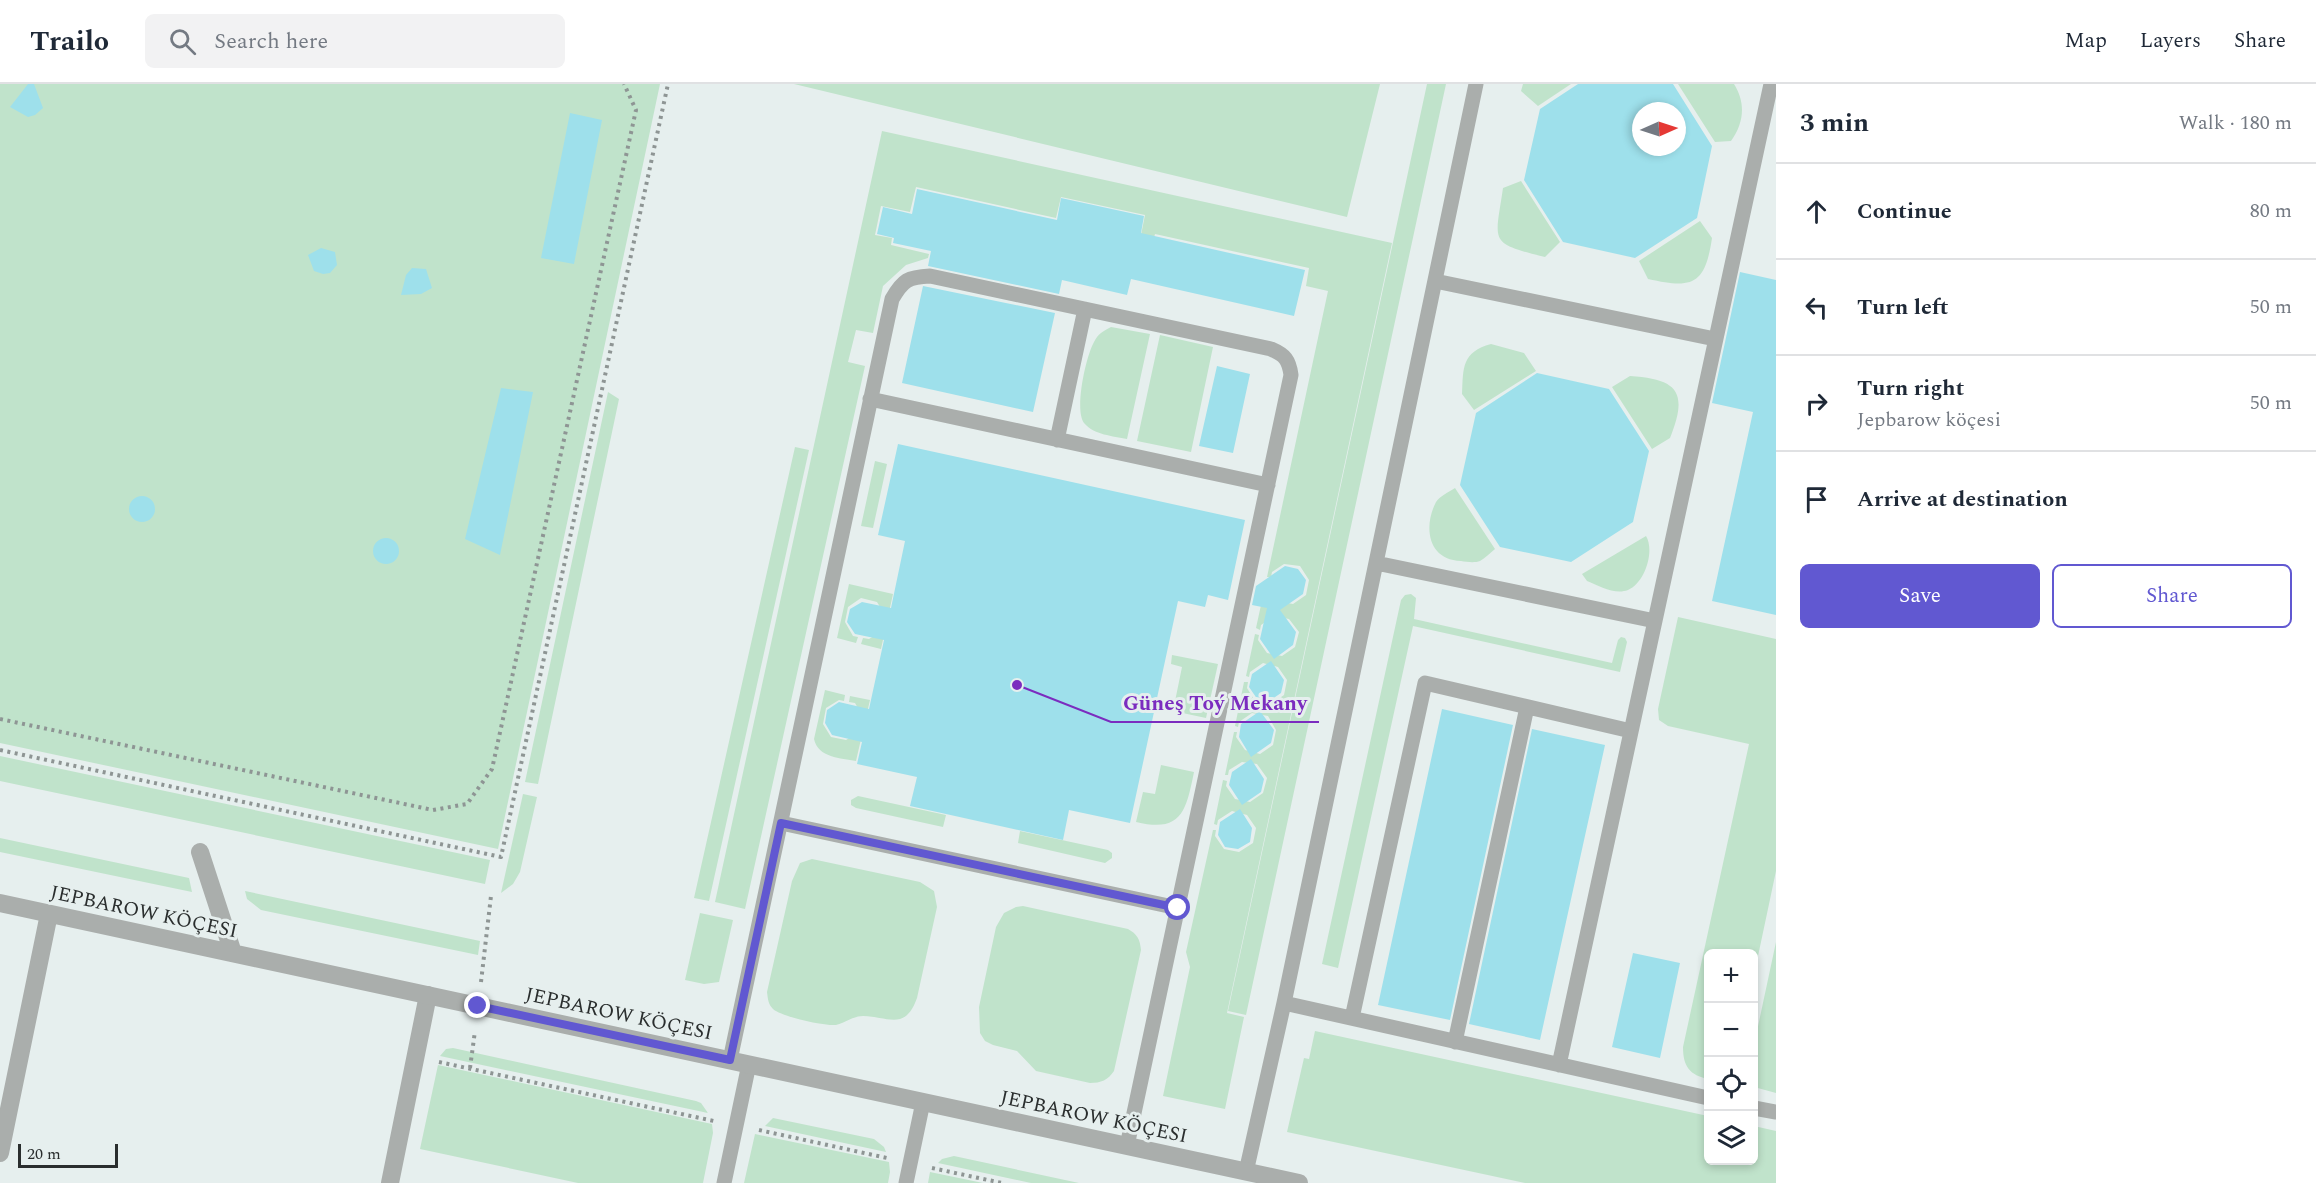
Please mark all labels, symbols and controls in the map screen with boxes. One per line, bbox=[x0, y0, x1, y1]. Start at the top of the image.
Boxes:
search box bbox=[145, 14, 565, 68]
text: Trailo bbox=[30, 20, 109, 63]
icon: search bbox=[166, 25, 199, 58]
text: Search here bbox=[214, 25, 328, 58]
text: Map bbox=[2065, 25, 2107, 57]
text: Layers bbox=[2140, 25, 2201, 57]
text: Share bbox=[2234, 25, 2286, 57]
north arrow bbox=[1632, 102, 1686, 156]
text: 3 min bbox=[1800, 103, 1869, 143]
text: Walk · 180 m bbox=[2179, 108, 2292, 138]
icon: ahead bbox=[1800, 195, 1833, 228]
text: Continue bbox=[1857, 195, 1952, 228]
text: 80 m bbox=[2250, 196, 2292, 226]
icon: left bbox=[1800, 291, 1833, 324]
text: Turn left bbox=[1857, 291, 1949, 324]
text: 50 m bbox=[2250, 292, 2292, 322]
text: Turn right bbox=[1857, 372, 1964, 405]
icon: right bbox=[1800, 387, 1833, 420]
text: 50 m bbox=[2250, 388, 2292, 418]
text: Jepbarow köçesi bbox=[1857, 405, 2001, 435]
icon: arrive bbox=[1800, 483, 1833, 516]
text: Arrive at destination bbox=[1857, 483, 2068, 516]
button: Save bbox=[1800, 564, 2040, 628]
button: Share bbox=[2052, 564, 2292, 628]
callout: Güneş Toý Mekany bbox=[1111, 683, 1319, 722]
text: Güneş Toý Mekany bbox=[1123, 688, 1308, 720]
street label: JEPBAROW KÖÇESI bbox=[47, 877, 240, 946]
route start bbox=[1164, 894, 1190, 920]
map controls bbox=[1704, 949, 1758, 1165]
button: + bbox=[1704, 949, 1758, 1003]
street label: JEPBAROW KÖÇESI bbox=[522, 979, 715, 1048]
route end bbox=[464, 992, 490, 1018]
button: − bbox=[1704, 1003, 1758, 1057]
button: locate bbox=[1704, 1057, 1758, 1111]
street label: JEPBAROW KÖÇESI bbox=[997, 1082, 1190, 1151]
button: layers bbox=[1704, 1111, 1758, 1165]
scale bar bbox=[18, 1141, 118, 1168]
text: 20 m bbox=[27, 1142, 61, 1166]

